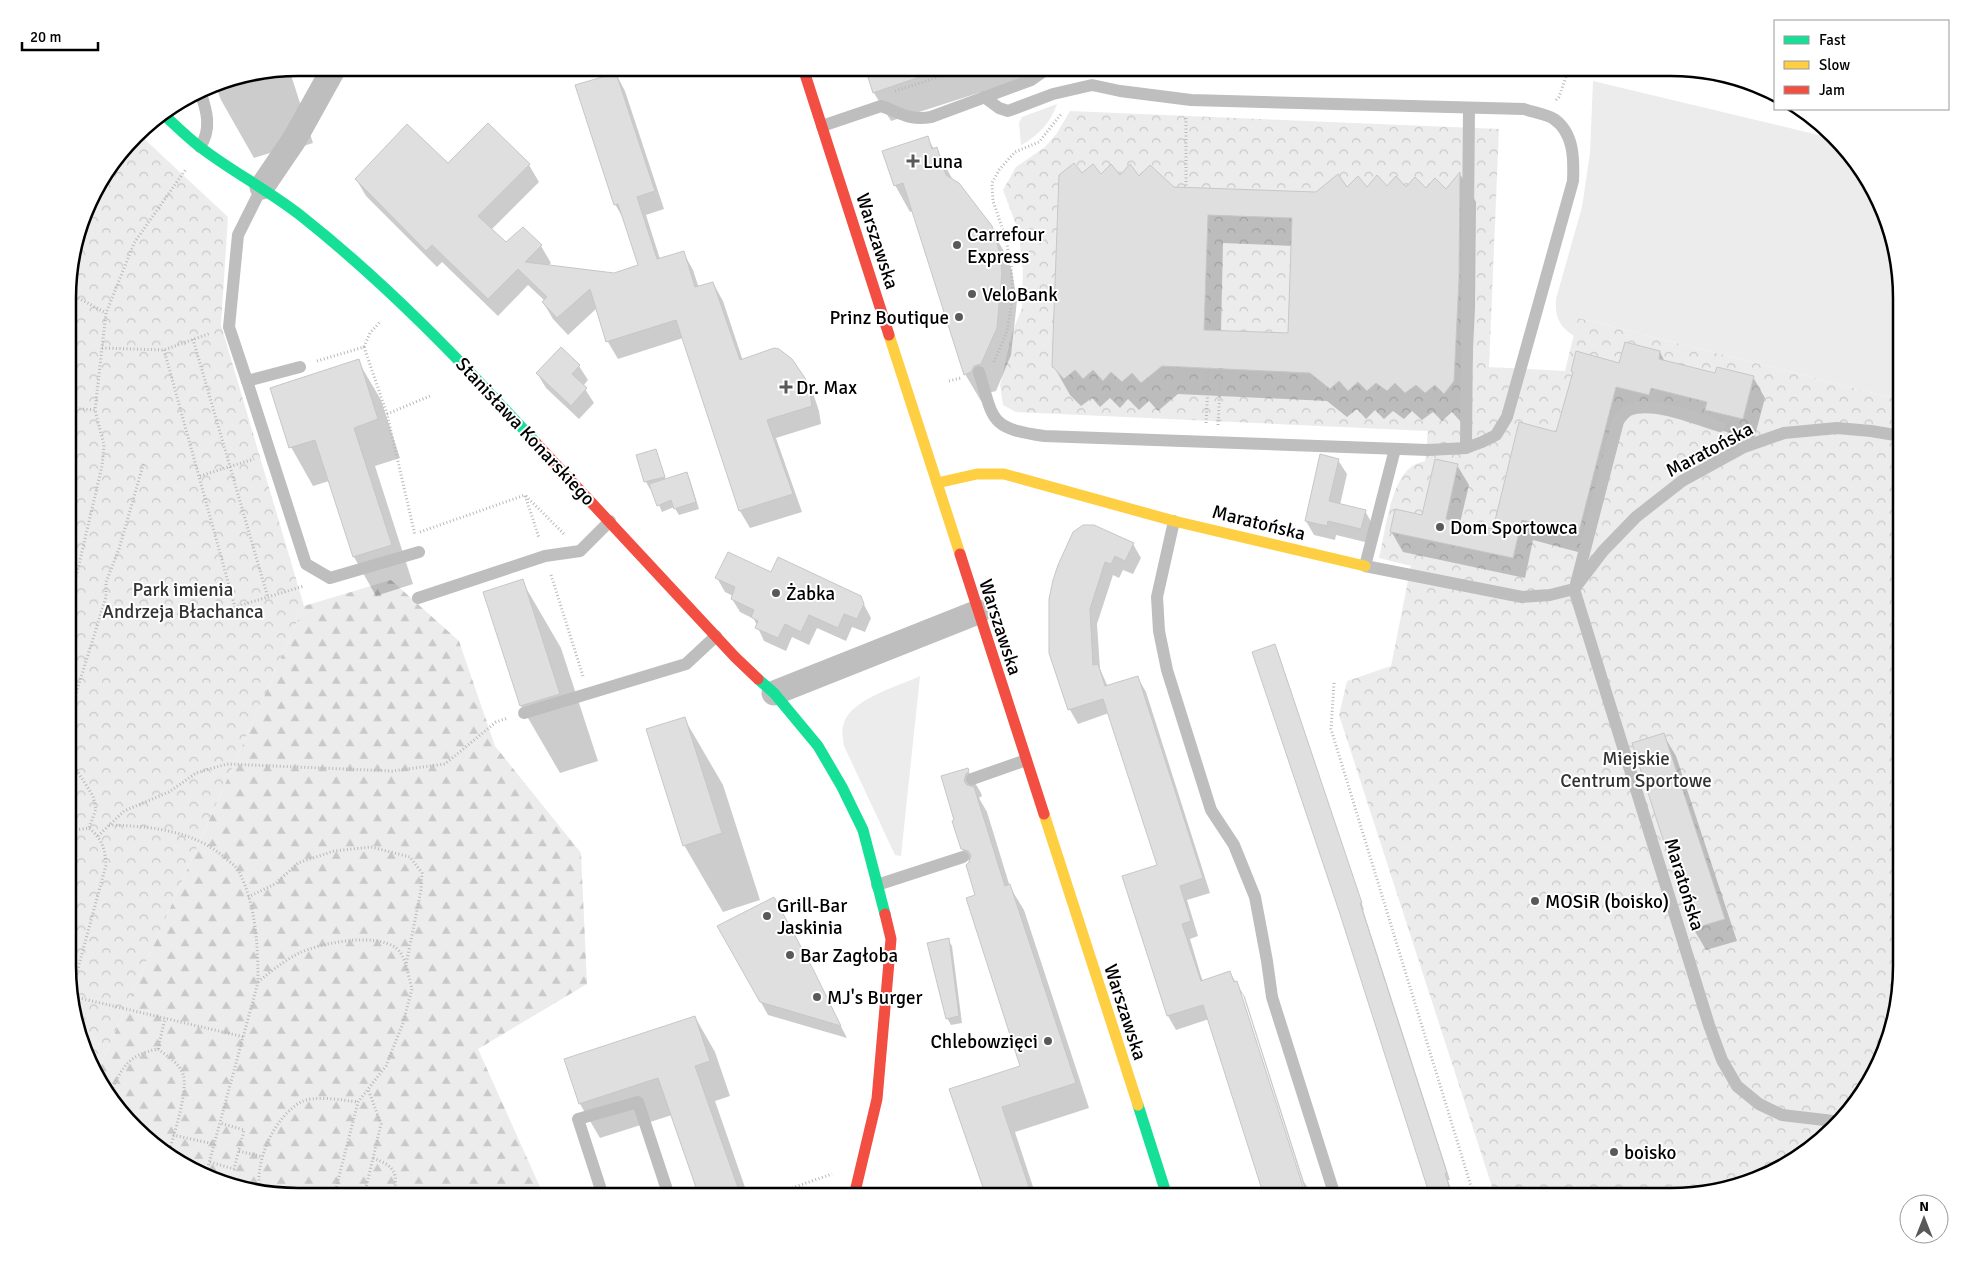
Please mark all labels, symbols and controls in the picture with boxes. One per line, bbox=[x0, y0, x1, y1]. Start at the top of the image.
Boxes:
scale bar bbox=[22, 20, 99, 52]
legend bbox=[1774, 20, 1949, 110]
text: 20 m bbox=[30, 28, 61, 46]
text: Fast bbox=[1819, 31, 1846, 49]
text: Slow bbox=[1819, 56, 1850, 74]
text: Jam bbox=[1819, 81, 1845, 99]
place label: Luna bbox=[923, 150, 963, 174]
marker: Luna bbox=[907, 155, 919, 167]
street label: Warszawska bbox=[850, 190, 904, 292]
place label: Carrefour Express bbox=[967, 223, 1045, 269]
marker: Carrefour Express bbox=[951, 239, 963, 251]
place label: VeloBank bbox=[982, 283, 1058, 307]
marker: VeloBank bbox=[966, 288, 978, 300]
place label: Prinz Boutique bbox=[829, 306, 949, 330]
marker: Prinz Boutique bbox=[953, 311, 965, 323]
street label: Stanisława Konarskiego bbox=[450, 353, 600, 511]
place label: Dr. Max bbox=[796, 376, 857, 400]
marker: Dr. Max bbox=[780, 381, 792, 393]
street label: Maratońska bbox=[1662, 417, 1757, 483]
street label: Maratońska bbox=[1210, 500, 1308, 546]
place label: Dom Sportowca bbox=[1450, 516, 1578, 540]
marker: Dom Sportowca bbox=[1434, 521, 1446, 533]
street label: Warszawska bbox=[973, 576, 1027, 678]
park label: Park imienia Andrzeja Błachanca bbox=[102, 578, 264, 624]
place label: Żabka bbox=[786, 582, 835, 606]
marker: Żabka bbox=[770, 587, 782, 599]
park label: Miejskie Centrum Sportowe bbox=[1560, 747, 1712, 793]
street label: Maratońska bbox=[1659, 835, 1709, 933]
place label: MOSiR (boisko) bbox=[1545, 890, 1669, 914]
place label: Grill-Bar Jaskinia bbox=[777, 894, 847, 940]
marker: MOSiR (boisko) bbox=[1529, 895, 1541, 907]
marker: Grill-Bar Jaskinia bbox=[761, 910, 773, 922]
place label: Bar Zagłoba bbox=[800, 944, 898, 968]
marker: Bar Zagłoba bbox=[784, 949, 796, 961]
street label: Warszawska bbox=[1098, 961, 1152, 1063]
place label: MJ's Burger bbox=[827, 986, 923, 1010]
marker: MJ's Burger bbox=[811, 991, 823, 1003]
place label: Chlebowzięci bbox=[930, 1030, 1038, 1054]
marker: Chlebowzięci bbox=[1042, 1035, 1054, 1047]
place label: boisko bbox=[1624, 1141, 1677, 1165]
marker: boisko bbox=[1608, 1146, 1620, 1158]
north arrow bbox=[1899, 1194, 1949, 1244]
text: N bbox=[1919, 1198, 1929, 1215]

